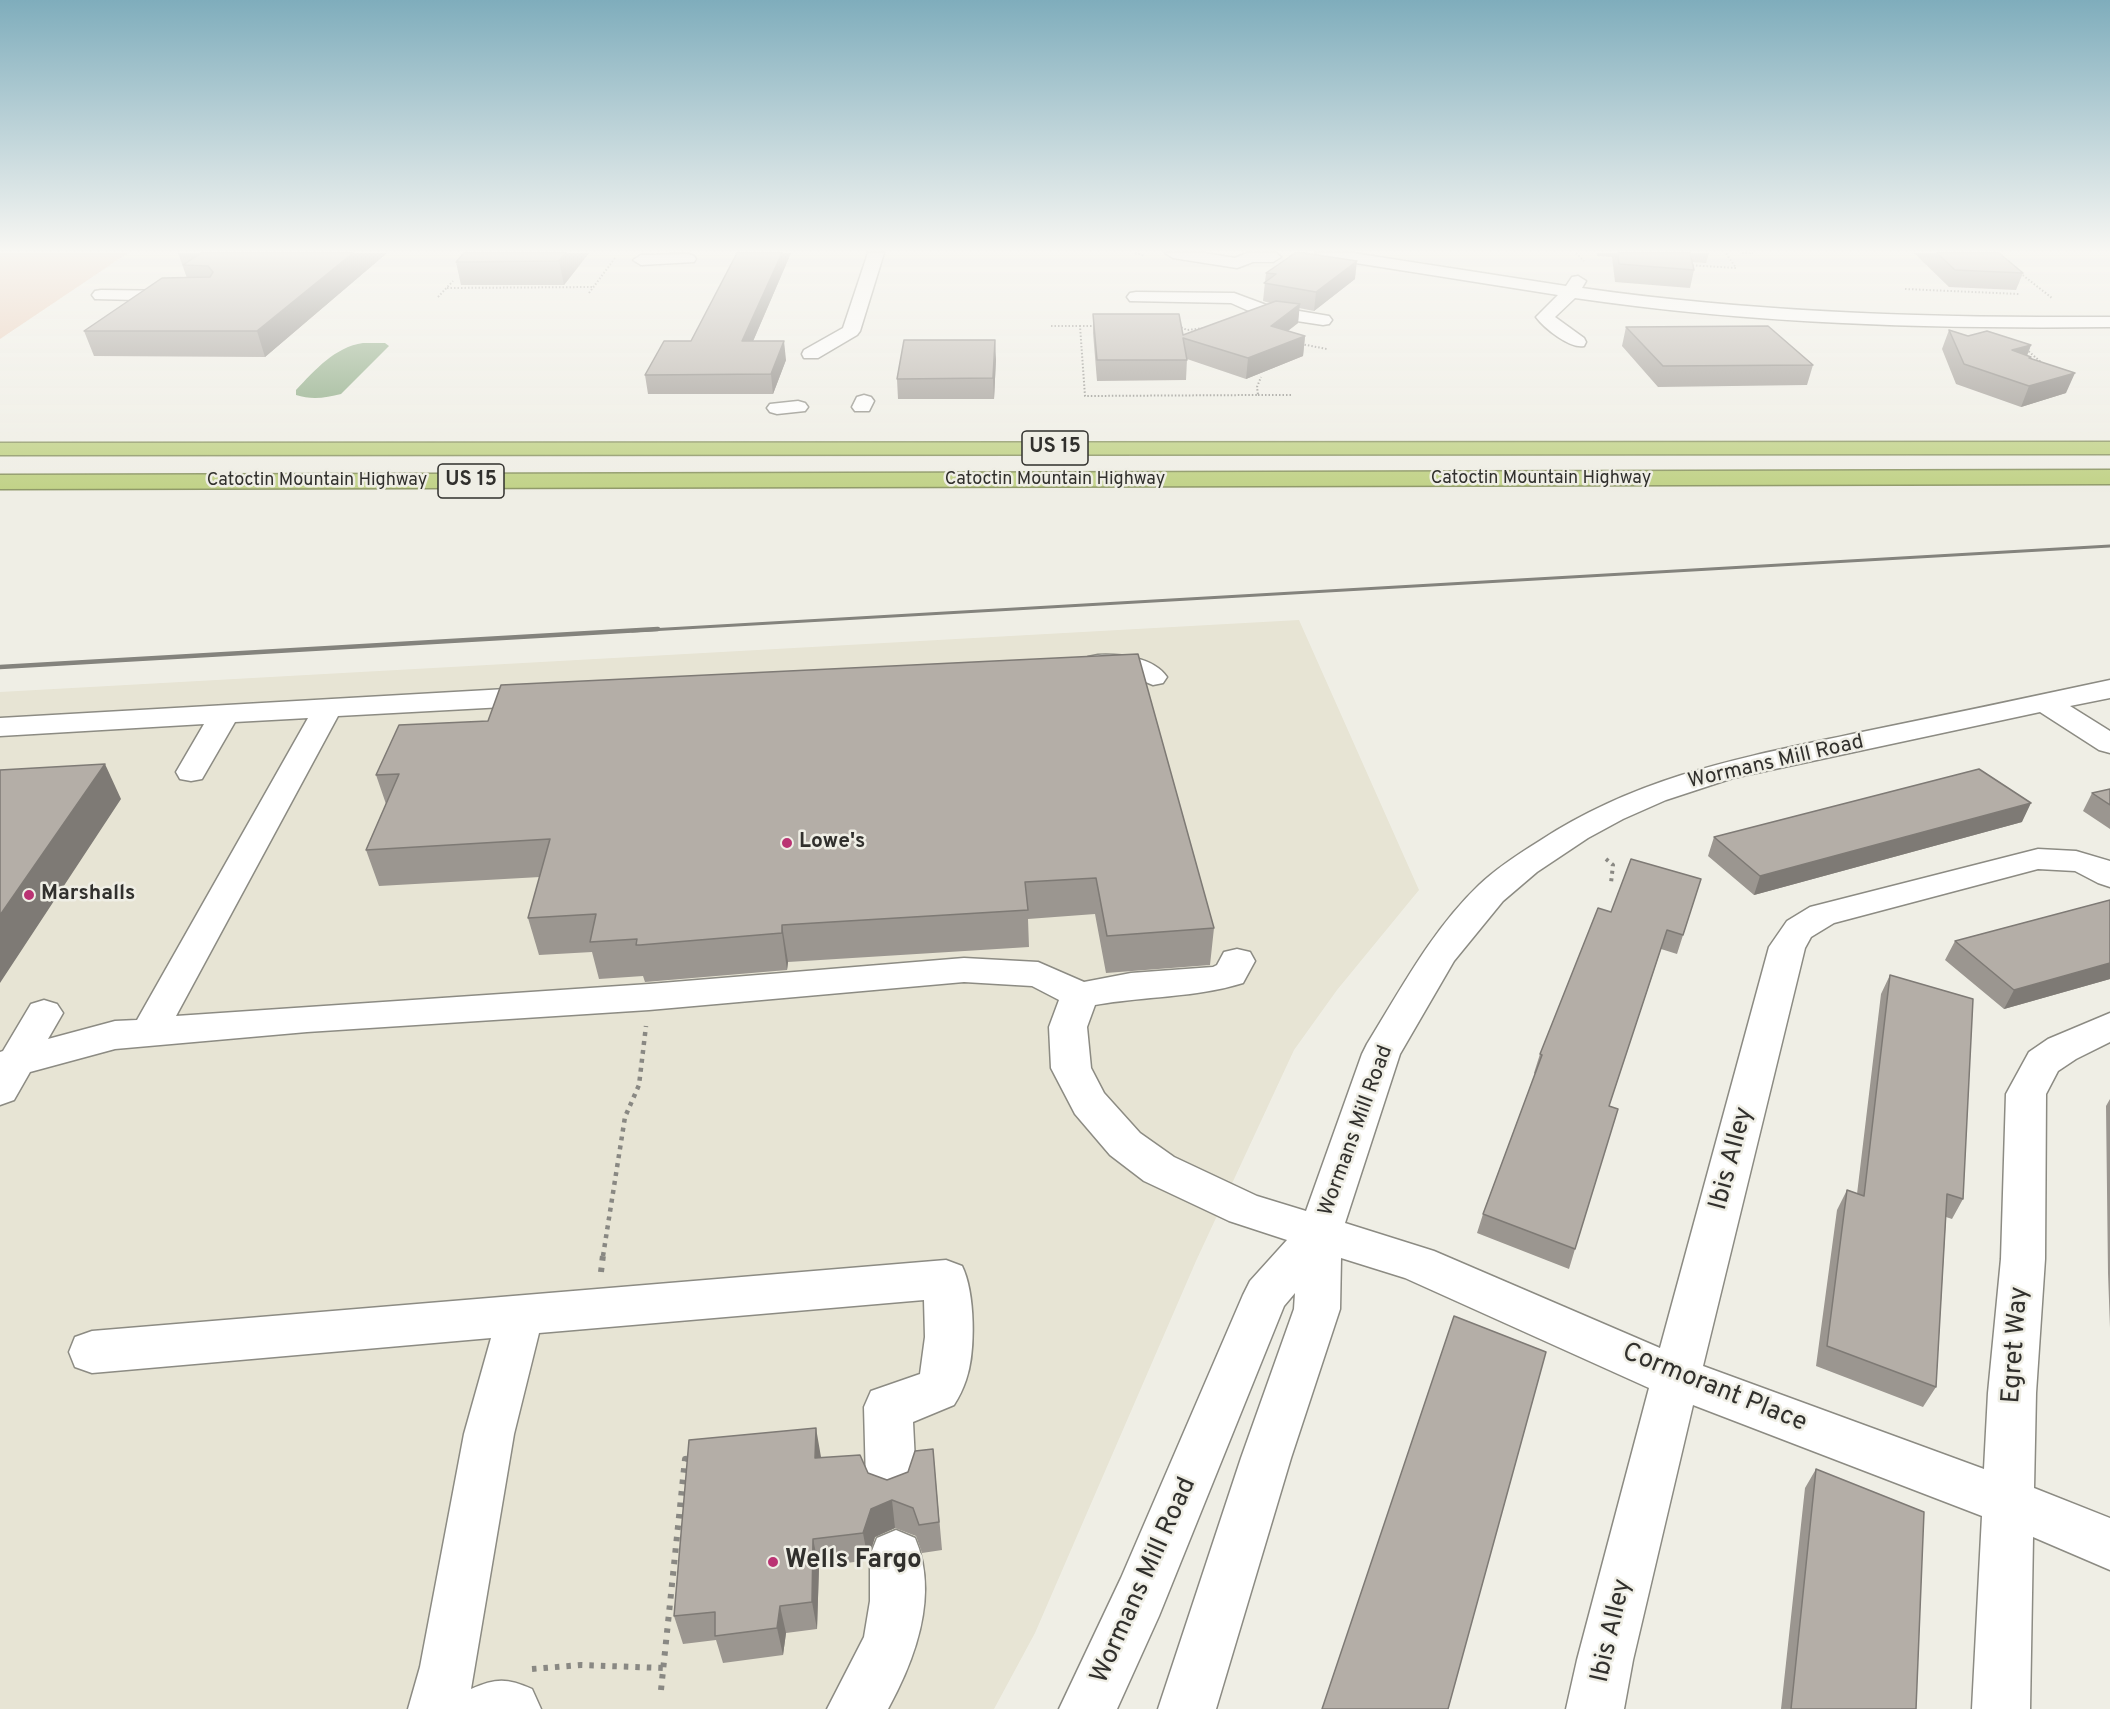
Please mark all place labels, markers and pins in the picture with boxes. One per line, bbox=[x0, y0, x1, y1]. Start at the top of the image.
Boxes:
place label: Lowe's bbox=[799, 830, 865, 856]
marker: Lowe's bbox=[780, 836, 794, 850]
place label: Marshalls bbox=[41, 882, 135, 908]
marker: Marshalls bbox=[22, 888, 36, 902]
place label: Wells Fargo bbox=[785, 1546, 922, 1578]
marker: Wells Fargo bbox=[766, 1555, 780, 1569]

